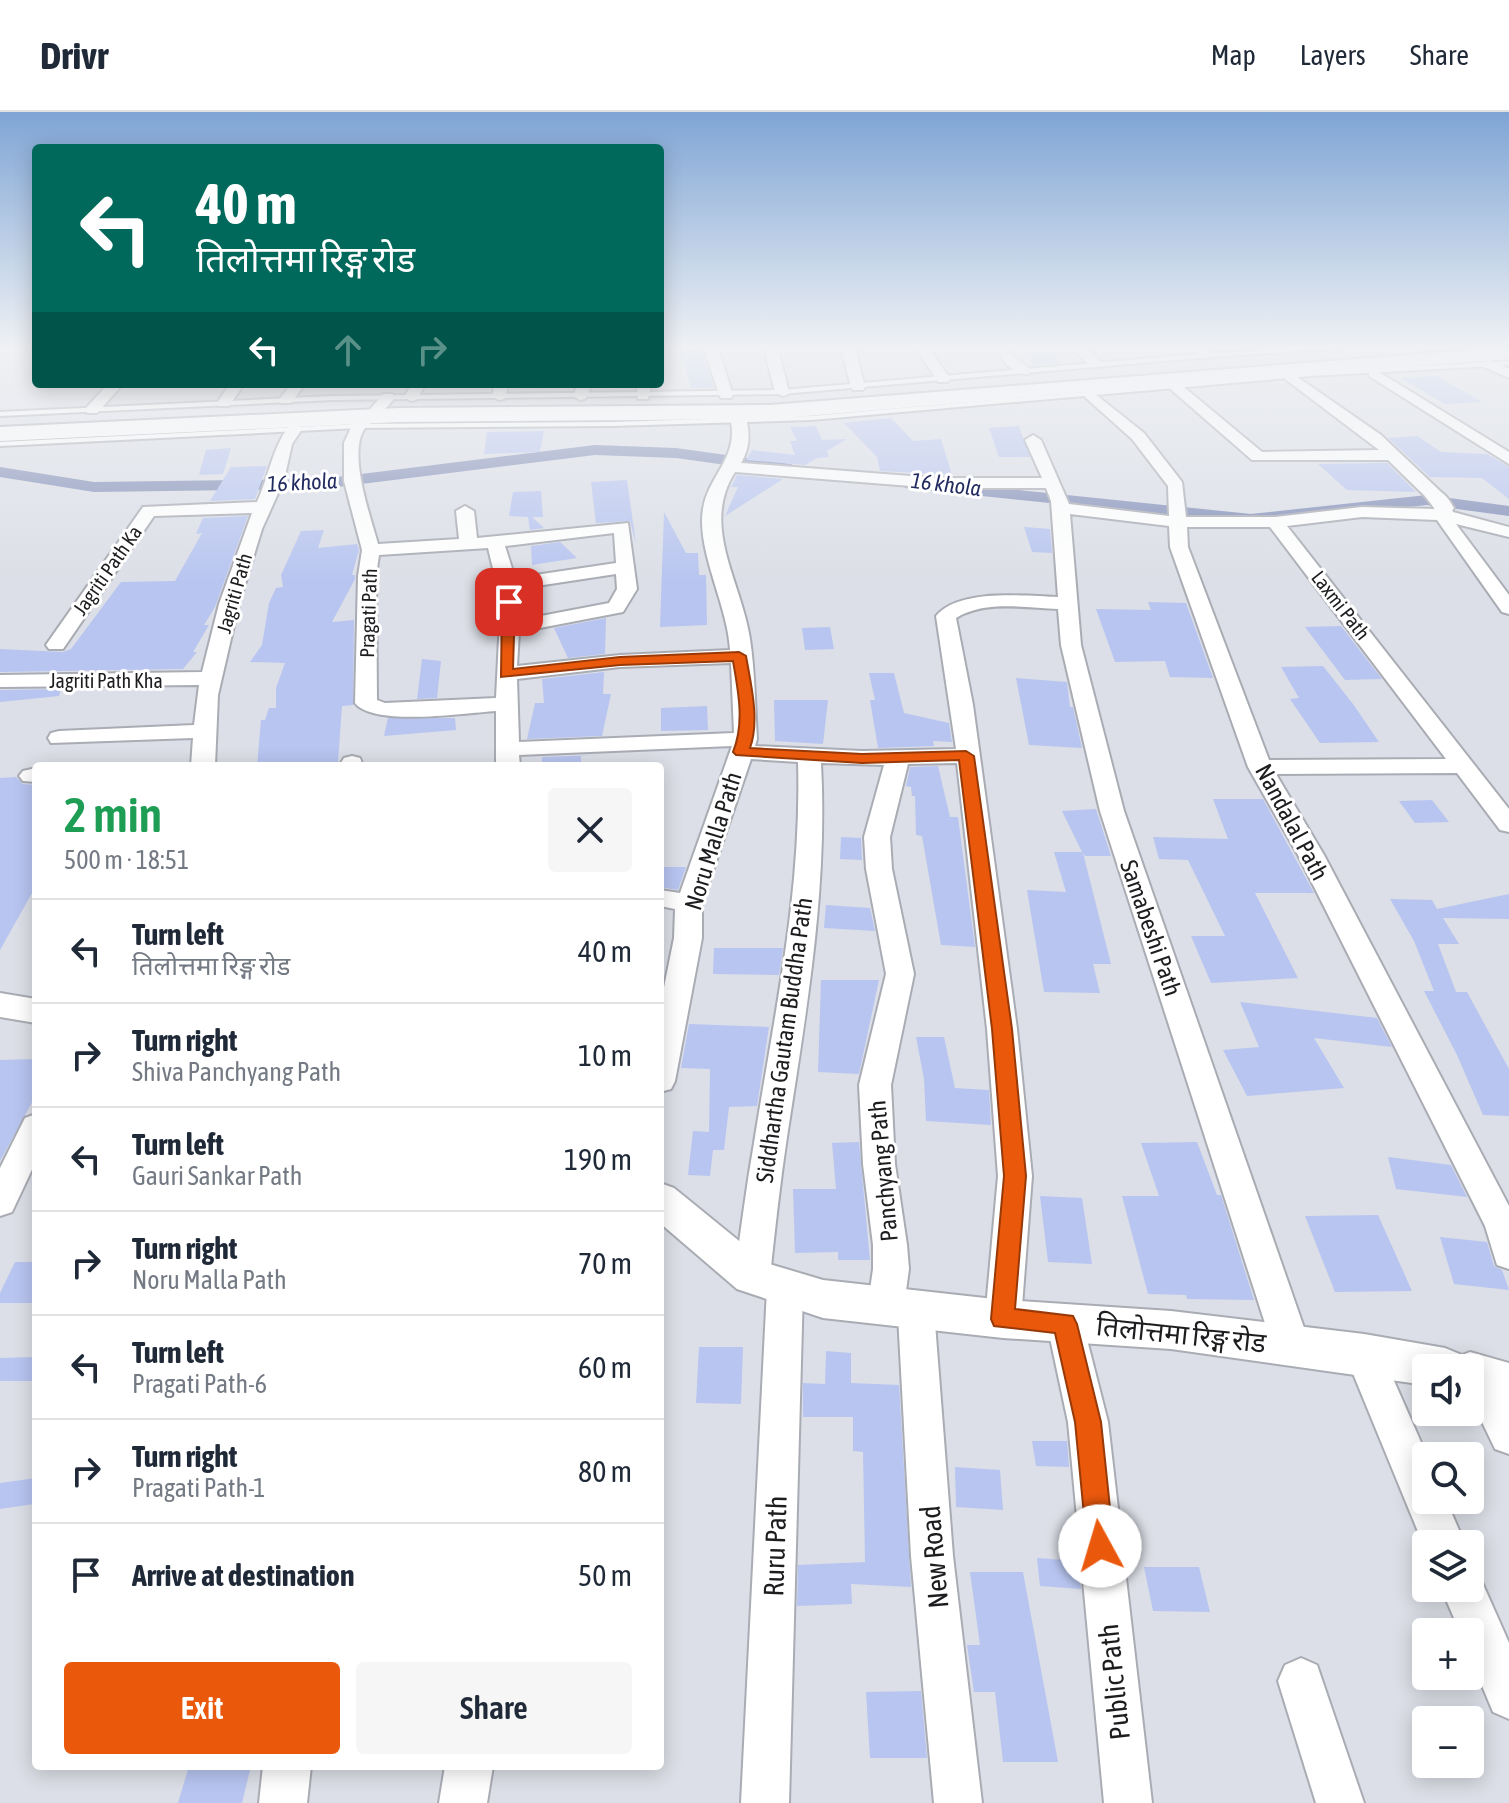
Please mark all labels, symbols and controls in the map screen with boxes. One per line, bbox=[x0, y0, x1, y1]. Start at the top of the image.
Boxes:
text: Drivr bbox=[40, 34, 108, 77]
text: Map bbox=[1211, 39, 1256, 71]
text: Layers bbox=[1300, 39, 1366, 71]
text: Share bbox=[1410, 39, 1469, 71]
text: 40 m bbox=[196, 172, 297, 236]
icon: left bbox=[64, 176, 168, 280]
text: तिलोत्तमा रिङ्ग रोड bbox=[196, 238, 415, 280]
icon: left bbox=[242, 328, 286, 372]
icon: ahead bbox=[326, 328, 370, 372]
icon: right bbox=[410, 328, 454, 372]
water label: 16 khola bbox=[266, 467, 338, 497]
water label: 16 khola bbox=[910, 467, 982, 501]
street label: Jagriti Path Ka bbox=[68, 521, 146, 619]
street label: Jagriti Path bbox=[212, 550, 256, 636]
street label: Laxmi Path bbox=[1307, 566, 1375, 644]
street label: Pragati Path bbox=[355, 568, 381, 658]
pin bbox=[475, 568, 543, 636]
icon: arrive bbox=[487, 580, 531, 624]
street label: Jagriti Path Kha bbox=[49, 669, 163, 692]
street label: Nandalal Path bbox=[1250, 759, 1334, 885]
street label: Noru Malla Path bbox=[679, 769, 747, 913]
text: 2 min bbox=[64, 787, 162, 842]
button: close bbox=[548, 788, 632, 872]
text: 500 m · 18:51 bbox=[64, 845, 189, 875]
street label: Samabeshi Path bbox=[1115, 857, 1187, 999]
street label: Siddhartha Gautam Buddha Path bbox=[751, 896, 817, 1184]
text: Turn left bbox=[132, 917, 224, 951]
icon: left bbox=[64, 929, 108, 973]
text: 40 m bbox=[578, 934, 632, 968]
text: तिलोत्तमा रिङ्ग रोड bbox=[132, 951, 290, 981]
text: Turn right bbox=[132, 1023, 238, 1057]
icon: right bbox=[64, 1033, 108, 1077]
text: 10 m bbox=[578, 1038, 632, 1072]
text: Shiva Panchyang Path bbox=[132, 1057, 341, 1087]
street label: Panchyang Path bbox=[863, 1099, 903, 1243]
text: Turn left bbox=[132, 1127, 224, 1161]
icon: left bbox=[64, 1137, 108, 1181]
text: 190 m bbox=[564, 1142, 632, 1176]
text: Gauri Sankar Path bbox=[132, 1161, 302, 1191]
text: Turn right bbox=[132, 1231, 238, 1265]
icon: right bbox=[64, 1241, 108, 1285]
text: 70 m bbox=[578, 1246, 632, 1280]
text: Noru Malla Path bbox=[132, 1265, 287, 1295]
street label: तिलोत्तमा रिङ्ग रोड bbox=[1095, 1309, 1269, 1359]
text: Turn left bbox=[132, 1335, 224, 1369]
icon: left bbox=[64, 1345, 108, 1389]
text: 60 m bbox=[578, 1350, 632, 1384]
map controls bbox=[1412, 1354, 1484, 1778]
button: sound bbox=[1412, 1354, 1484, 1426]
text: Pragati Path-6 bbox=[132, 1369, 267, 1399]
text: Turn right bbox=[132, 1439, 238, 1473]
button: search bbox=[1412, 1442, 1484, 1514]
icon: right bbox=[64, 1449, 108, 1493]
text: 80 m bbox=[578, 1454, 632, 1488]
text: Pragati Path-1 bbox=[132, 1473, 266, 1503]
street label: Ruru Path bbox=[757, 1495, 793, 1597]
street label: New Road bbox=[914, 1504, 954, 1610]
position arrow bbox=[1058, 1504, 1142, 1588]
button: layers bbox=[1412, 1530, 1484, 1602]
icon: arrive bbox=[64, 1553, 108, 1597]
text: Arrive at destination bbox=[132, 1558, 354, 1592]
text: 50 m bbox=[578, 1558, 632, 1592]
button: + bbox=[1412, 1618, 1484, 1690]
street label: Public Path bbox=[1092, 1622, 1136, 1742]
button: Exit bbox=[64, 1662, 340, 1754]
button: Share bbox=[356, 1662, 632, 1754]
button: − bbox=[1412, 1706, 1484, 1778]

